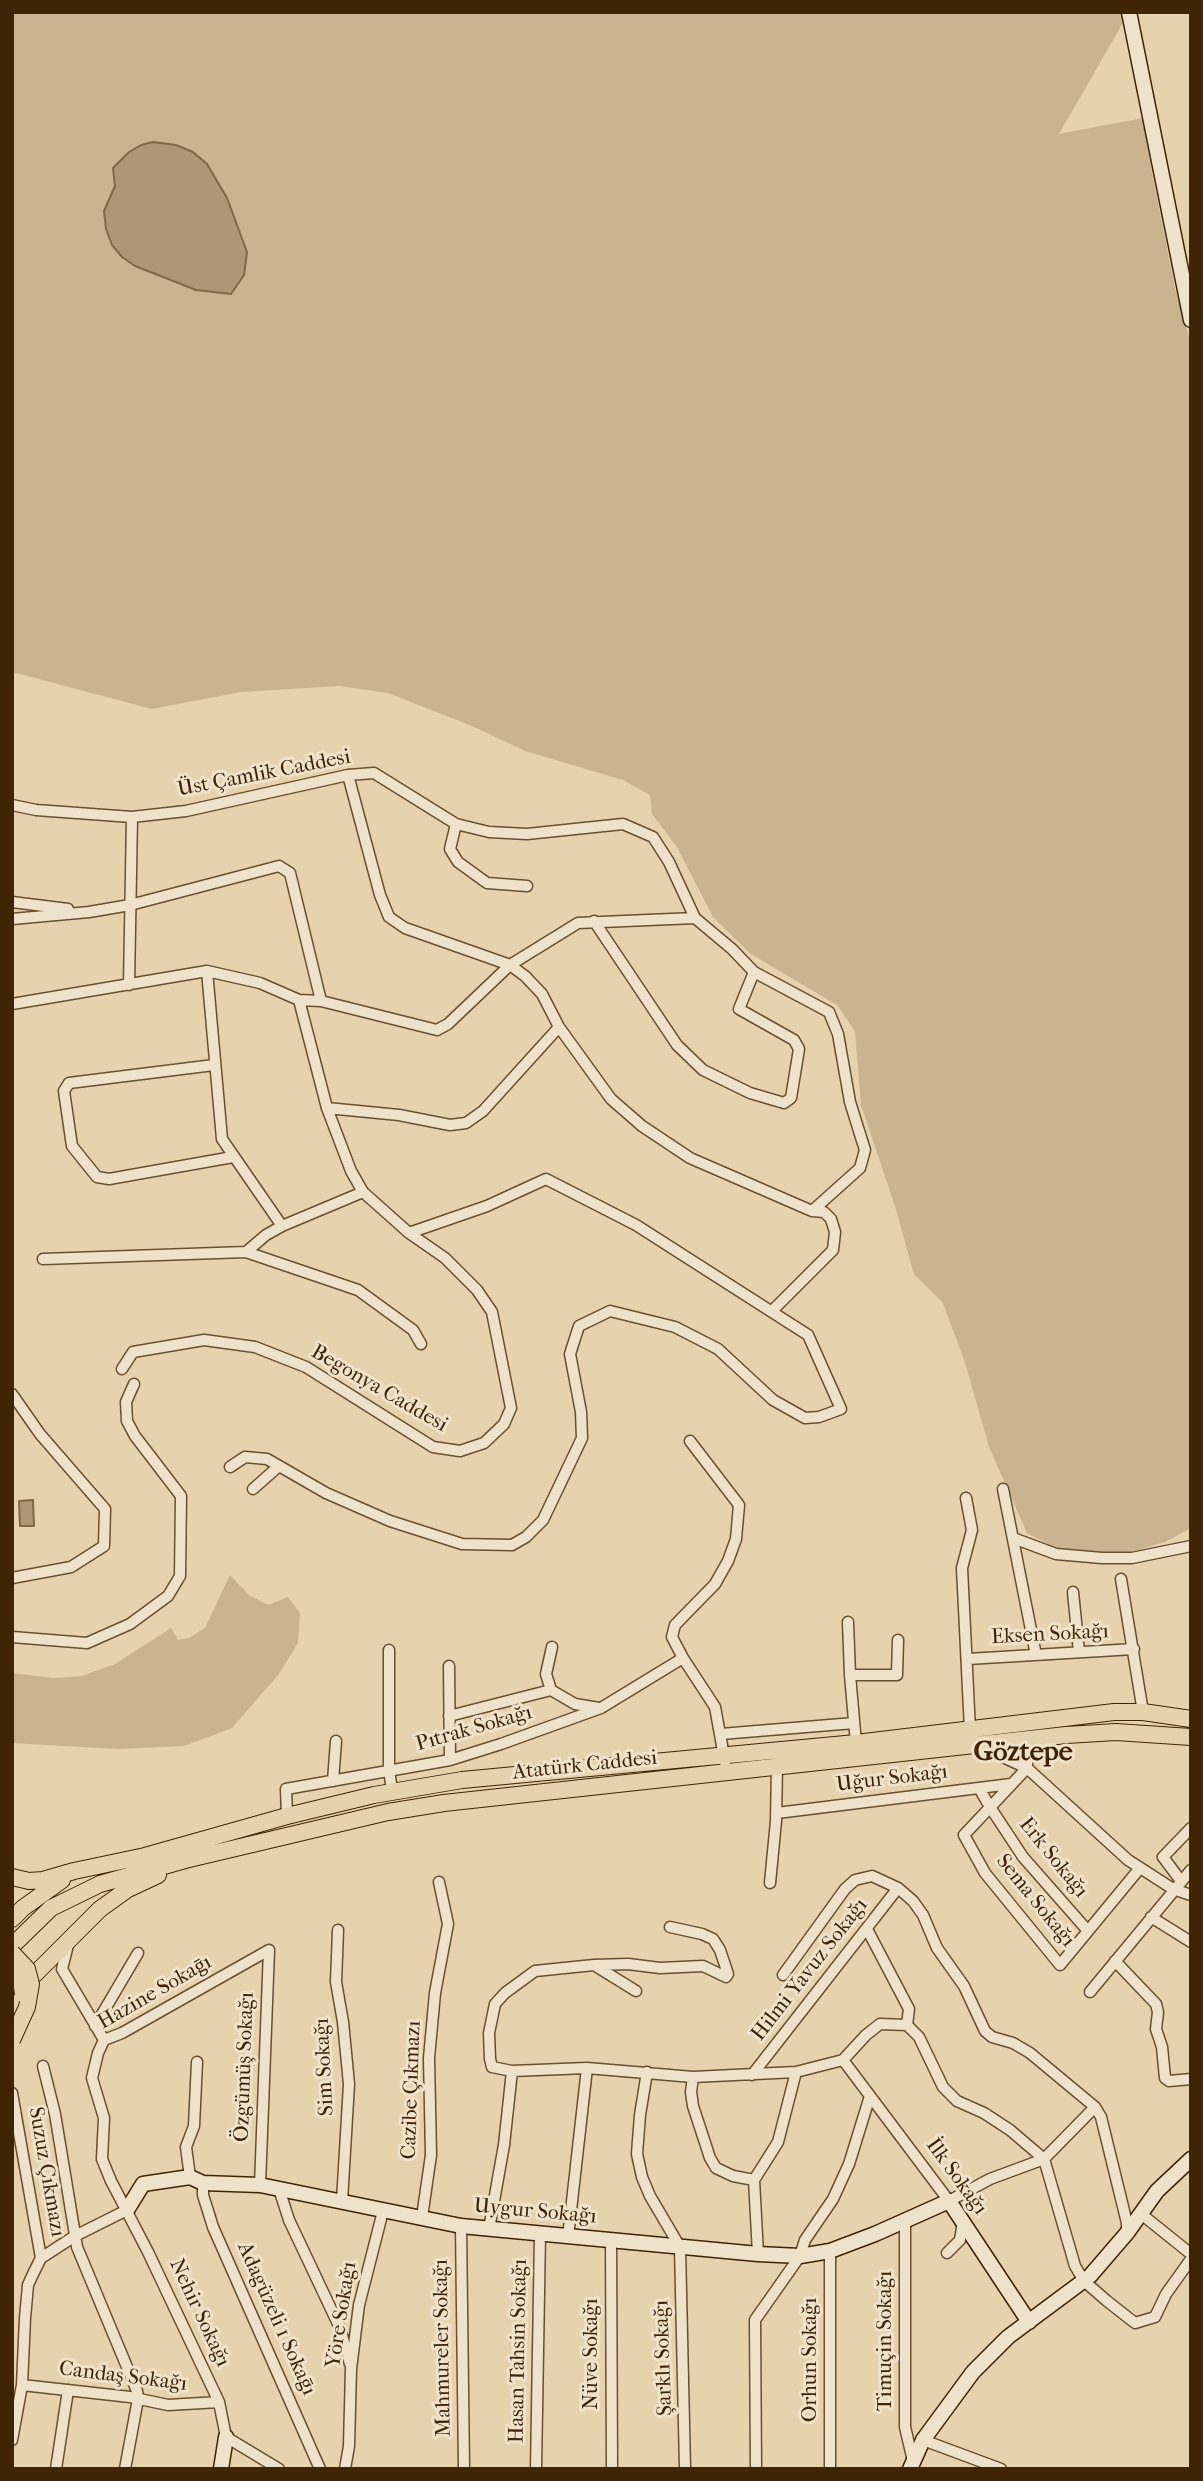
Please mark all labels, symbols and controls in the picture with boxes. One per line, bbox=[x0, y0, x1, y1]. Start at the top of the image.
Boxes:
street label: Üst Çamlik Caddesi bbox=[175, 745, 353, 803]
street label: Begonya Caddesi bbox=[306, 1340, 452, 1438]
street label: Eksen Sokağı bbox=[991, 1619, 1109, 1651]
street label: Pıtrak Sokağı bbox=[413, 1700, 535, 1758]
district label: Göztepe bbox=[973, 1736, 1073, 1770]
street label: Atatürk Caddesi bbox=[512, 1746, 658, 1786]
street label: Uğur Sokağı bbox=[835, 1760, 949, 1798]
street label: Erk Sokağı bbox=[1013, 1813, 1093, 1903]
street label: Sema Sokağı bbox=[990, 1849, 1080, 1953]
street label: Hilmi Yavuz Sokağı bbox=[746, 1894, 874, 2046]
street label: Hazine Sokaḡı bbox=[94, 1950, 216, 2036]
street label: Özgümüş Sokağı bbox=[230, 1992, 260, 2142]
street label: Sim Sokağı bbox=[310, 2017, 340, 2117]
street label: Cazibe Çıkmazı bbox=[397, 2020, 427, 2160]
street label: Suzuz Çıkmazı bbox=[22, 2105, 70, 2239]
street label: İlk Sokağı bbox=[920, 2134, 992, 2220]
street label: Uygur Sokağı bbox=[473, 2194, 597, 2230]
street label: Adagüzeli 1 Sokaḡı bbox=[231, 2239, 321, 2399]
street label: Nehir Sokağı bbox=[163, 2255, 235, 2371]
street label: Mahmureler Sokağı bbox=[429, 2259, 457, 2437]
street label: Hasan Tahsin Sokağı bbox=[505, 2259, 533, 2443]
street label: Yöre Sokağı bbox=[321, 2260, 363, 2370]
street label: Timuçin Sokağı bbox=[873, 2271, 899, 2411]
street label: Nüve Sokağı bbox=[579, 2298, 605, 2410]
street label: Orhun Sokağı bbox=[798, 2298, 824, 2422]
street label: Şarklı Sokağı bbox=[649, 2300, 679, 2416]
street label: Candaş Sokağı bbox=[58, 2357, 188, 2397]

